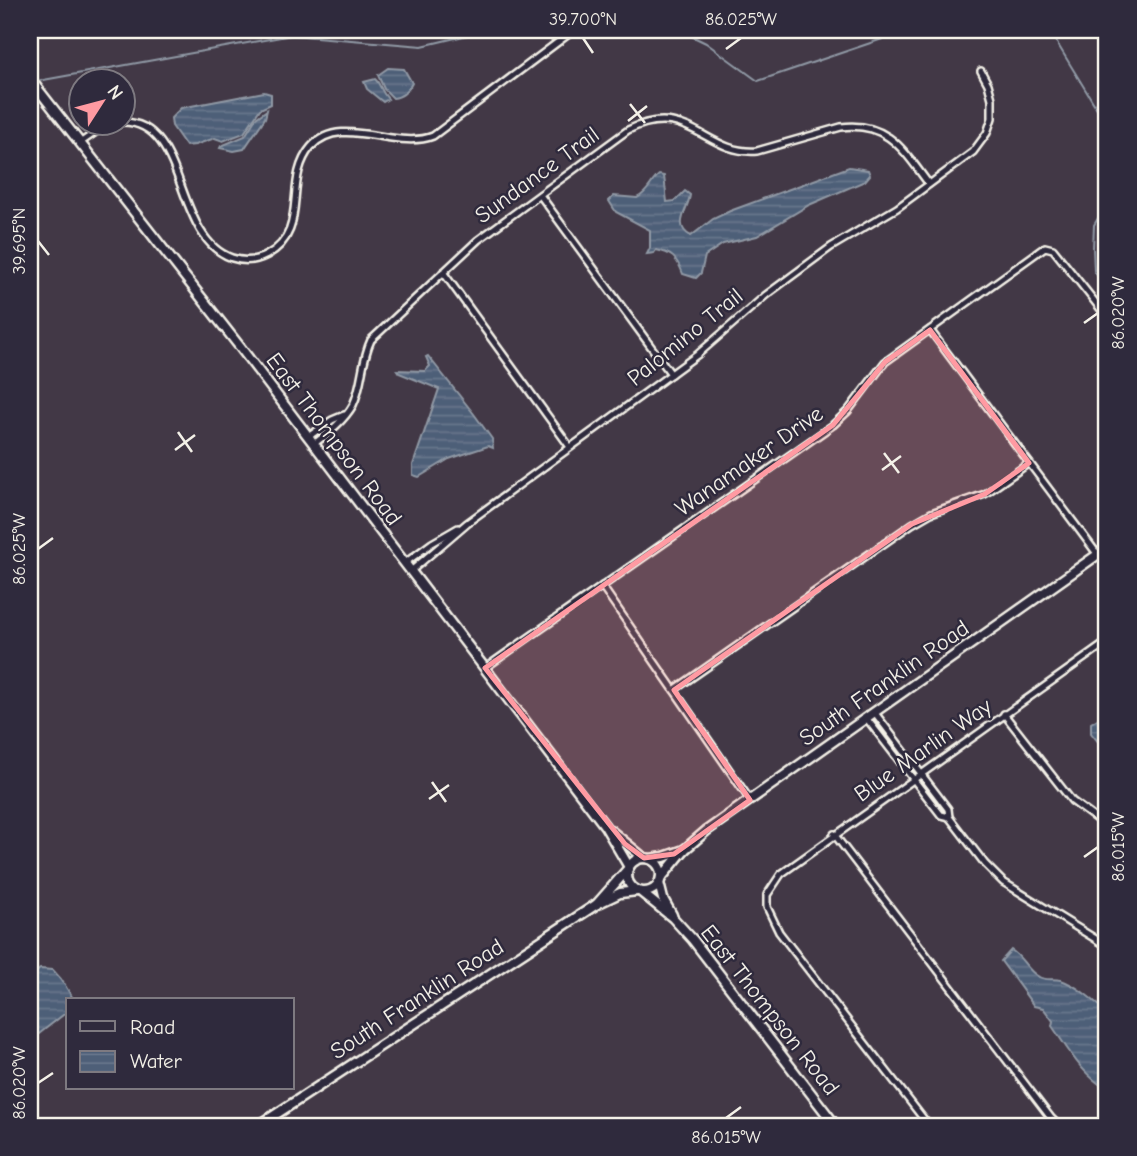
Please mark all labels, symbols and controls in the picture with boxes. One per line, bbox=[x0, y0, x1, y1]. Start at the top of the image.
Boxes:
text: 39.700°N bbox=[549, 9, 617, 30]
text: 86.025°W bbox=[705, 9, 777, 30]
north arrow bbox=[66, 66, 136, 136]
text: N bbox=[102, 81, 127, 104]
street label: Sundance Trail bbox=[470, 121, 604, 229]
text: 39.695°N bbox=[9, 208, 30, 274]
text: 86.020°W bbox=[1108, 276, 1129, 350]
street label: Palomino Trail bbox=[622, 282, 748, 392]
street label: East Thompson Road bbox=[260, 347, 408, 531]
street label: Wanamaker Drive bbox=[670, 400, 828, 522]
text: 86.025°W bbox=[9, 513, 30, 585]
street label: South Franklin Road bbox=[794, 614, 974, 752]
street label: Blue Marlin Way bbox=[849, 692, 998, 807]
text: 86.015°W bbox=[1108, 812, 1129, 882]
street label: East Thompson Road bbox=[695, 919, 845, 1101]
street label: South Franklin Road bbox=[325, 933, 509, 1065]
legend bbox=[66, 998, 294, 1090]
text: Road bbox=[130, 1015, 175, 1039]
text: 86.020°W bbox=[9, 1046, 30, 1120]
text: Water bbox=[130, 1049, 183, 1073]
text: 86.015°W bbox=[691, 1127, 761, 1148]

